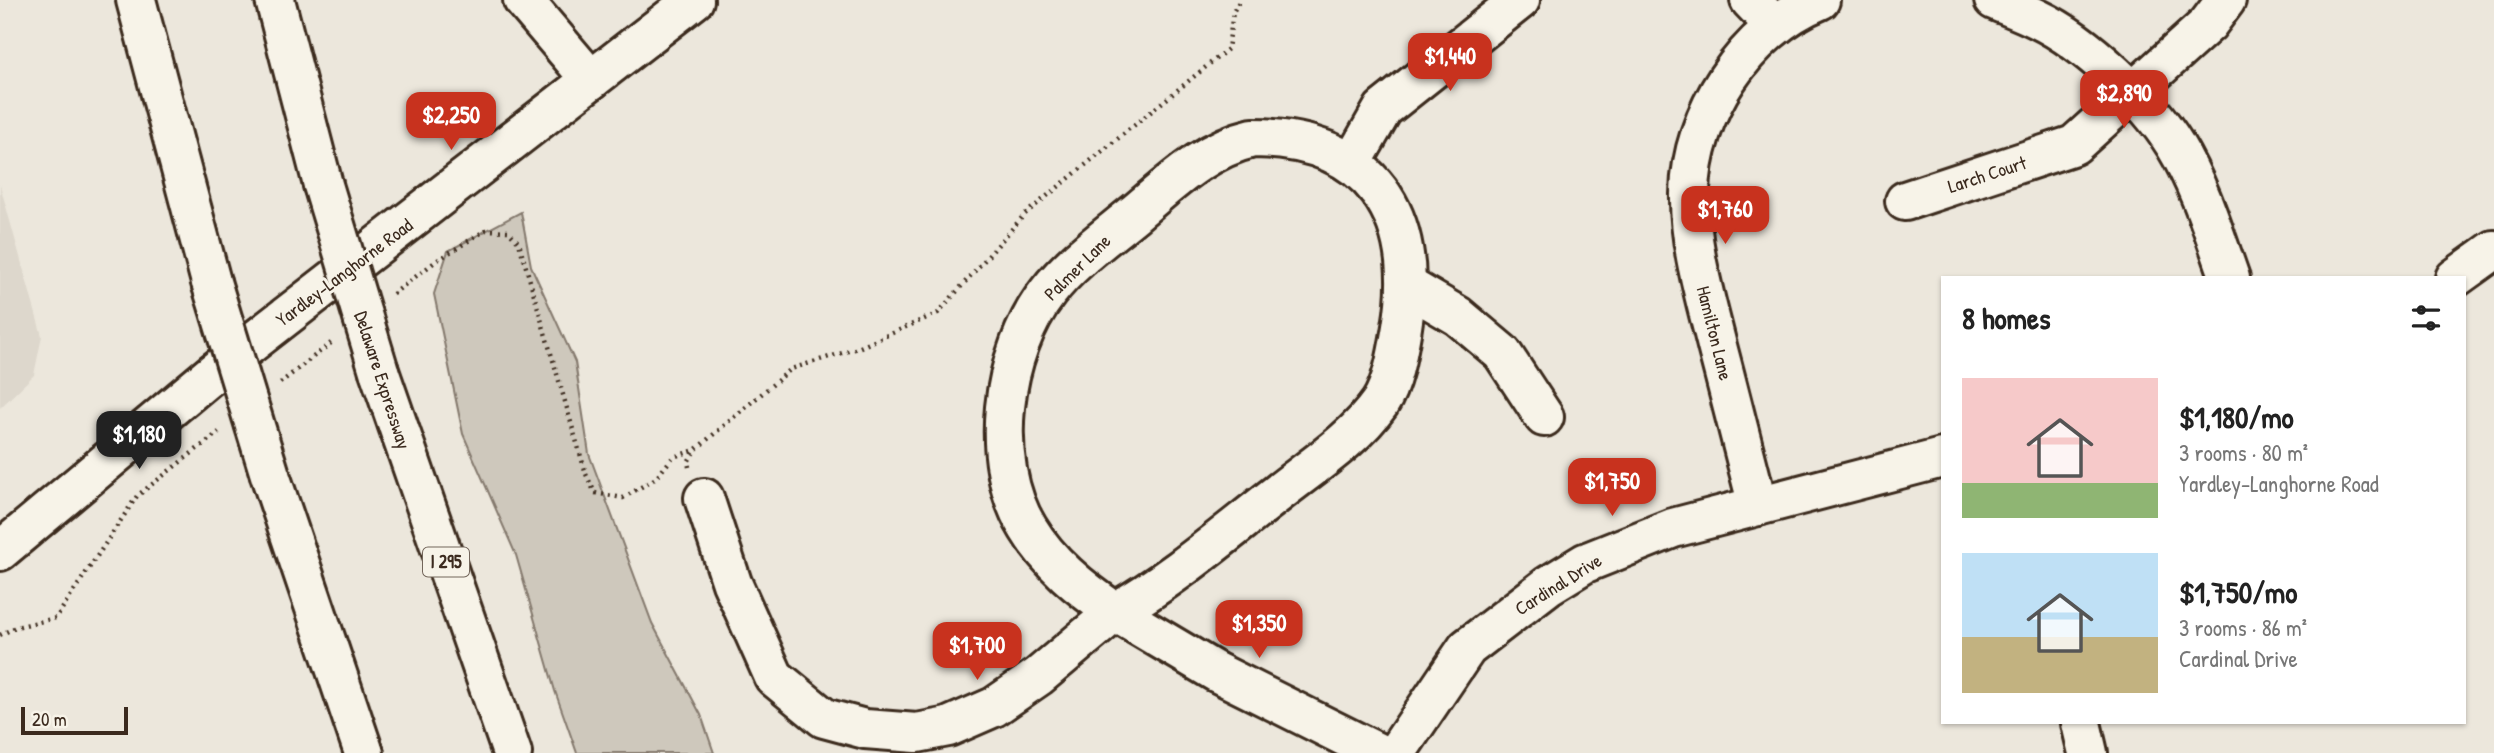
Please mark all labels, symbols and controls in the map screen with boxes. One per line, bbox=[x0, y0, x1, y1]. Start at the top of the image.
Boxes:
pin: $1,440 bbox=[1393, 34, 1507, 93]
text: $1,440 bbox=[1424, 40, 1476, 71]
pin: $2,890 bbox=[2067, 71, 2181, 130]
text: $2,890 bbox=[2096, 77, 2152, 108]
pin: $2,250 bbox=[394, 92, 508, 152]
text: $2,250 bbox=[422, 99, 480, 130]
street label: Larch Court bbox=[1944, 149, 2030, 199]
pin: $1,760 bbox=[1668, 187, 1782, 246]
text: $1,760 bbox=[1697, 193, 1753, 224]
street label: Yardley-Langhorne Road bbox=[270, 212, 418, 332]
street label: Palmer Lane bbox=[1038, 228, 1116, 306]
street label: Hamilton Lane bbox=[1691, 283, 1739, 383]
text: 8 homes bbox=[1962, 298, 2050, 338]
icon: filters bbox=[2407, 299, 2445, 337]
street label: Delaware Expressway bbox=[348, 308, 418, 452]
text: $1,180/mo bbox=[2179, 397, 2294, 437]
icon: home bbox=[2018, 406, 2102, 490]
pin: $1,180 bbox=[82, 412, 196, 471]
text: $1,180 bbox=[112, 418, 166, 449]
text: 3 rooms · 80 m² bbox=[2179, 437, 2308, 468]
pin: $1,750 bbox=[1555, 458, 1669, 518]
text: $1,750 bbox=[1584, 465, 1640, 496]
text: Yardley-Langhorne Road bbox=[2179, 468, 2379, 499]
street label: Cardinal Drive bbox=[1510, 547, 1607, 621]
road number: I 295 bbox=[423, 548, 469, 576]
text: $1,750/mo bbox=[2179, 572, 2297, 612]
icon: home bbox=[2018, 581, 2102, 665]
pin: $1,350 bbox=[1202, 600, 1316, 660]
text: $1,350 bbox=[1232, 607, 1287, 638]
text: 3 rooms · 86 m² bbox=[2179, 612, 2307, 643]
pin: $1,700 bbox=[920, 622, 1034, 682]
text: $1,700 bbox=[949, 629, 1005, 660]
text: Cardinal Drive bbox=[2179, 643, 2298, 674]
scale bar bbox=[21, 704, 128, 736]
text: 20 m bbox=[32, 706, 67, 732]

